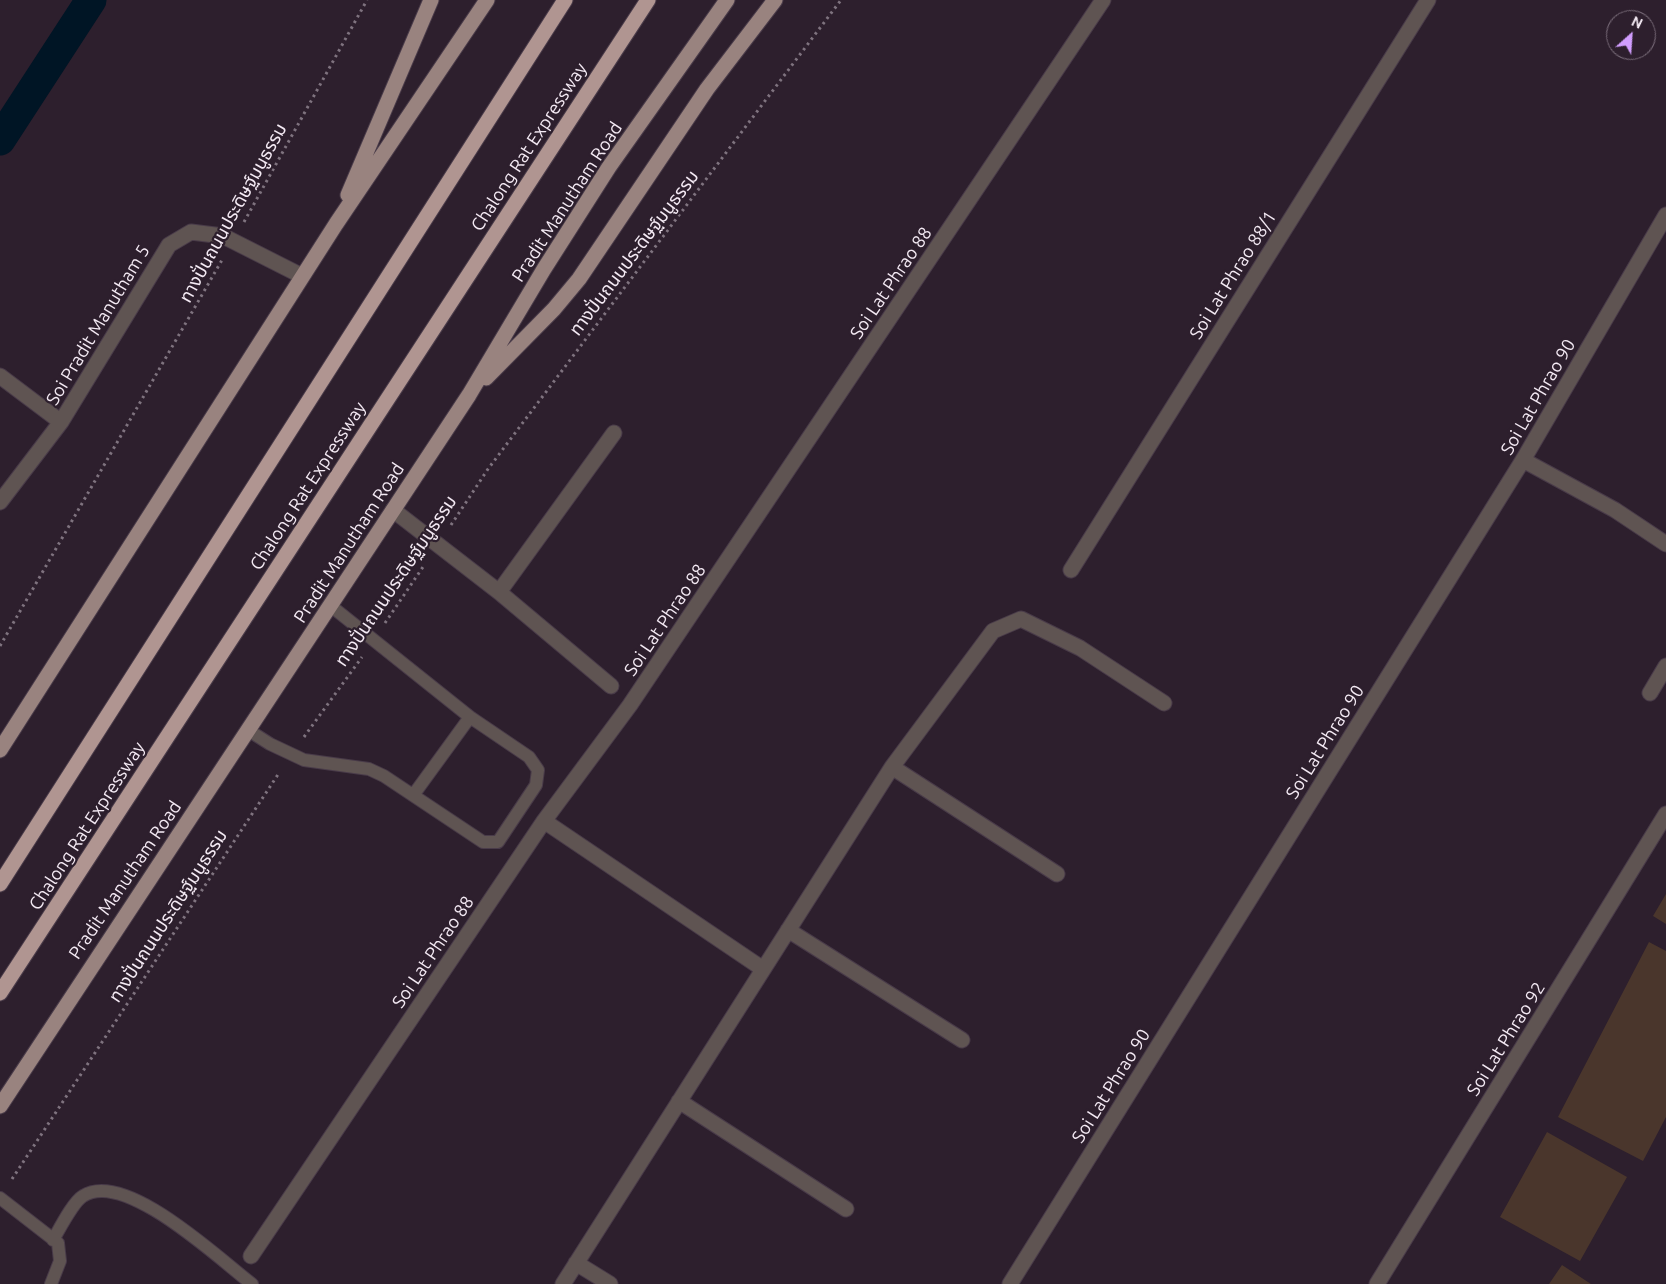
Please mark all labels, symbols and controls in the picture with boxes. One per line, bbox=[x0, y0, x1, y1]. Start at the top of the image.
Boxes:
north arrow bbox=[1606, 10, 1656, 60]
text: N bbox=[1629, 13, 1645, 32]
street label: Chalong Rat Expressway bbox=[466, 59, 592, 235]
street label: Pradit Manutham Road bbox=[507, 118, 627, 286]
street label: ทางปั่นถนนประดิษฐ์มนูธรรม bbox=[175, 120, 291, 306]
street label: ทางปั่นถนนประดิษฐ์มนูธรรม bbox=[565, 166, 703, 340]
street label: Soi Lat Phrao 88/1 bbox=[1185, 207, 1281, 343]
street label: Soi Lat Phrao 88 bbox=[846, 223, 936, 343]
street label: Soi Pradit Manutham 5 bbox=[42, 241, 154, 409]
street label: Soi Lat Phrao 90 bbox=[1496, 335, 1580, 459]
street label: Chalong Rat Expressway bbox=[245, 398, 371, 574]
street label: Pradit Manutham Road bbox=[289, 459, 409, 627]
street label: ทางปั่นถนนประดิษฐ์มนูธรรม bbox=[331, 491, 461, 671]
street label: Soi Lat Phrao 88 bbox=[620, 560, 710, 680]
street label: Soi Lat Phrao 90 bbox=[1281, 681, 1369, 803]
street label: Chalong Rat Expressway bbox=[24, 738, 150, 914]
street label: Pradit Manutham Road bbox=[64, 797, 186, 963]
street label: ทางปั่นถนนประดิษฐ์มนูธรรม bbox=[104, 826, 232, 1006]
street label: Soi Lat Phrao 88 bbox=[388, 892, 478, 1012]
street label: Soi Lat Phrao 92 bbox=[1462, 978, 1550, 1100]
street label: Soi Lat Phrao 90 bbox=[1067, 1025, 1155, 1147]

